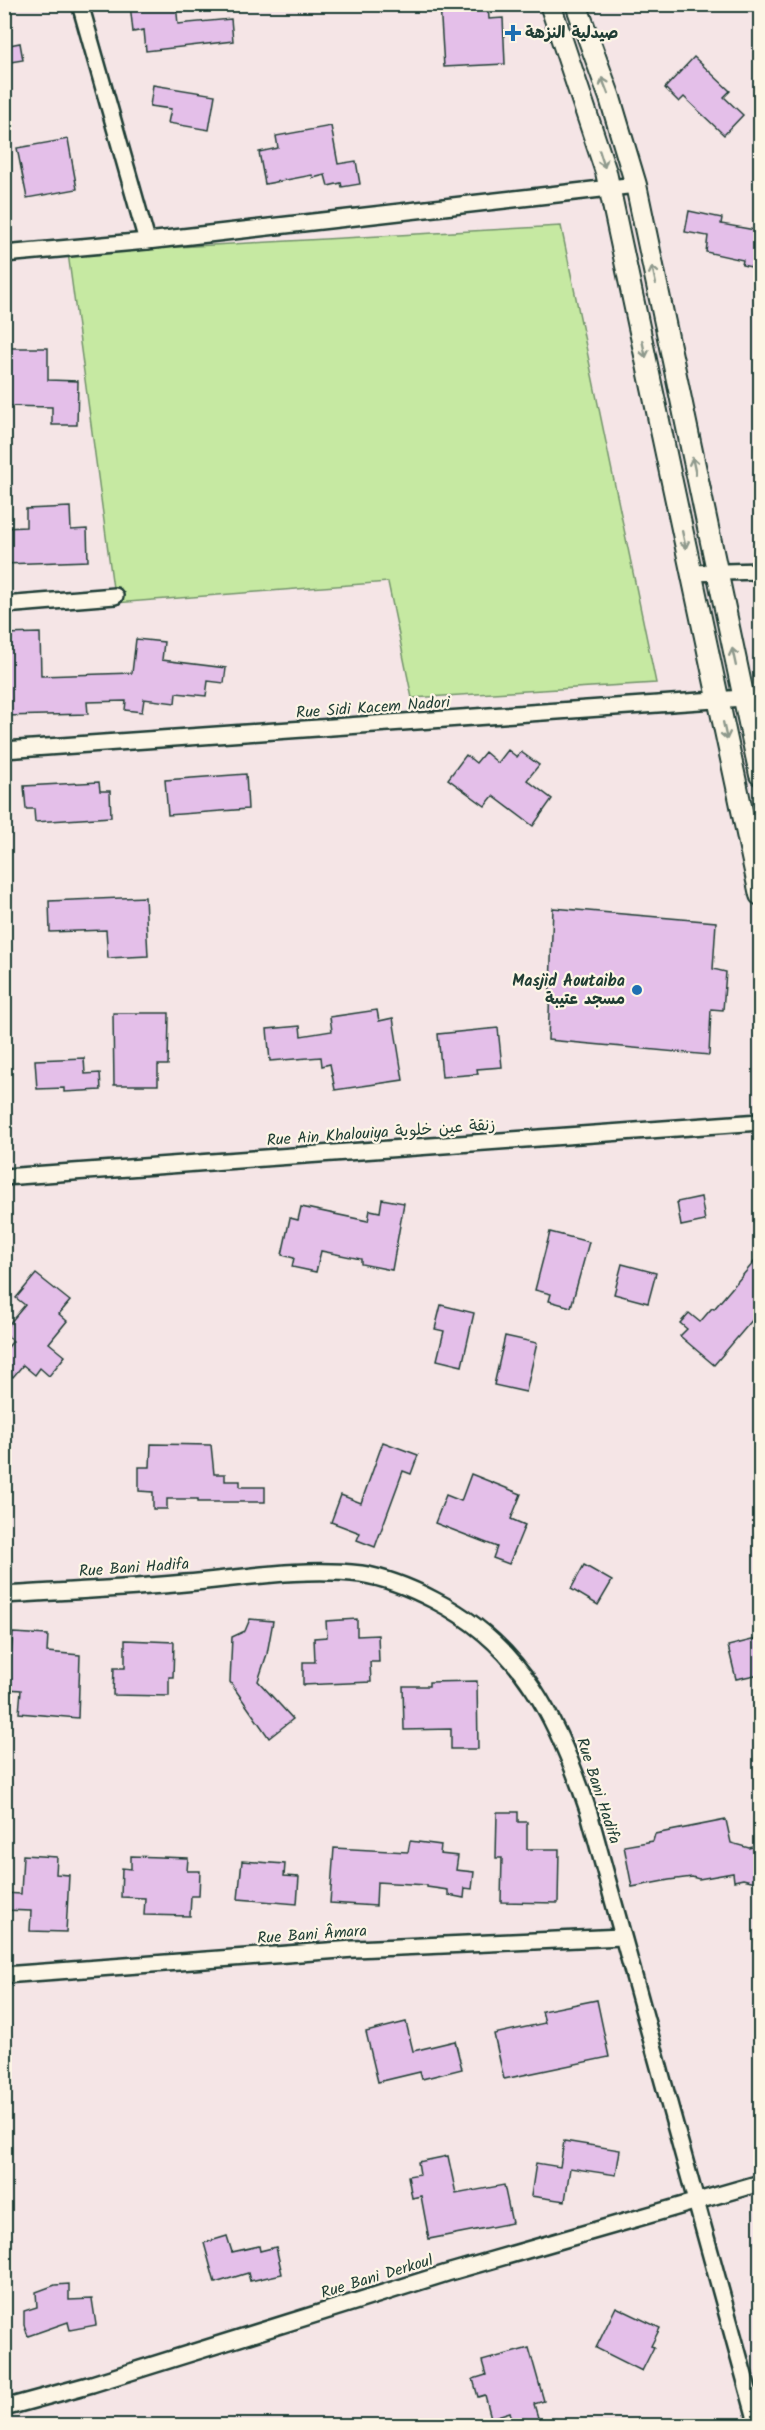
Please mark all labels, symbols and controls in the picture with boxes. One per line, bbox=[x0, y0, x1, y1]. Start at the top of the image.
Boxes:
place label: صيدلية النزهة bbox=[525, 21, 618, 46]
marker: صيدلية النزهة bbox=[506, 26, 520, 40]
one-way arrow bbox=[599, 78, 610, 96]
one-way arrow bbox=[597, 149, 608, 168]
one-way arrow bbox=[648, 266, 659, 285]
one-way arrow bbox=[639, 339, 650, 358]
one-way arrow bbox=[688, 457, 699, 476]
one-way arrow bbox=[679, 530, 690, 549]
one-way arrow bbox=[728, 647, 739, 667]
street label: Rue Sidi Kacem Nadori bbox=[295, 690, 452, 726]
one-way arrow bbox=[719, 721, 731, 740]
place label: Masjid Aoutaiba مسجد عتيبة bbox=[512, 969, 625, 1012]
marker: Masjid Aoutaiba مسجد عتيبة bbox=[630, 983, 644, 997]
street label: Rue Ain Khalouiya زنقة عين خلوية bbox=[266, 1113, 496, 1153]
street label: Rue Bani Hadifa bbox=[78, 1552, 190, 1584]
street label: Rue Bani Hadifa bbox=[569, 1735, 627, 1847]
street label: Rue Bani Âmara bbox=[256, 1919, 368, 1951]
street label: Rue Bani Derkoul bbox=[318, 2248, 436, 2306]

